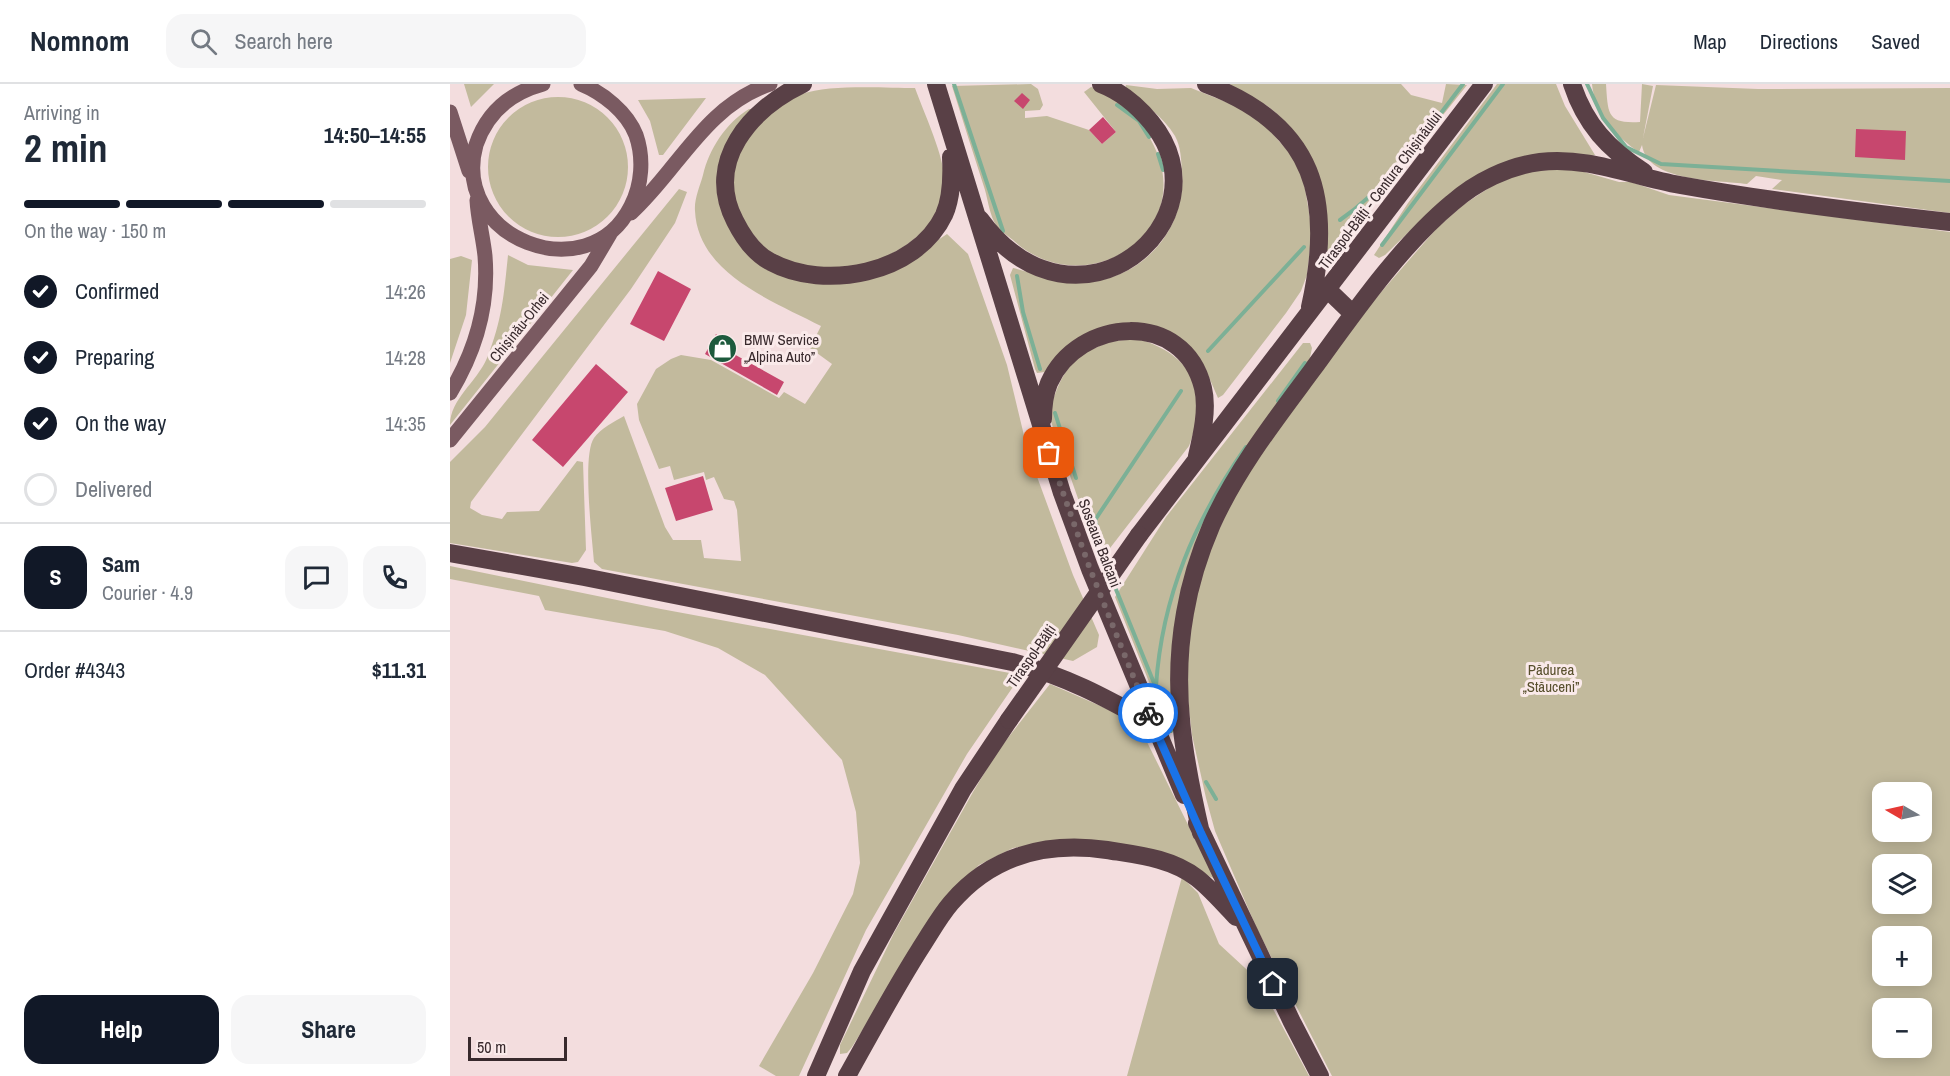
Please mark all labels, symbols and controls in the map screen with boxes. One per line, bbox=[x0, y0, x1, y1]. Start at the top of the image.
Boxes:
search box bbox=[166, 14, 586, 68]
text: Nomnom bbox=[30, 22, 130, 60]
icon: search bbox=[187, 25, 220, 58]
text: Search here bbox=[235, 26, 333, 56]
text: Map bbox=[1693, 27, 1727, 56]
text: Directions bbox=[1760, 27, 1838, 56]
text: Saved bbox=[1871, 27, 1920, 56]
text: Arriving in bbox=[24, 99, 100, 126]
street label: Tiraspol-Bălți - Centura Chișinăului bbox=[1313, 107, 1447, 273]
text: 14:50–14:55 bbox=[324, 120, 426, 150]
text: 2 min bbox=[24, 122, 108, 174]
text: On the way · 150 m bbox=[24, 217, 166, 244]
icon: check bbox=[24, 275, 57, 308]
text: Confirmed bbox=[75, 276, 159, 306]
text: 14:26 bbox=[385, 278, 426, 305]
street label: Chișinău-Orhei bbox=[484, 288, 554, 366]
place label: BMW Service „Alpina Auto” bbox=[744, 329, 819, 367]
shop icon: BMW Service „Alpina Auto” bbox=[707, 332, 739, 364]
icon: check bbox=[24, 341, 57, 374]
text: Preparing bbox=[75, 342, 154, 372]
text: 14:28 bbox=[385, 344, 426, 371]
icon: check bbox=[24, 407, 57, 440]
text: On the way bbox=[75, 408, 166, 438]
text: 14:35 bbox=[385, 410, 426, 437]
pin bbox=[1023, 427, 1074, 478]
icon: bag bbox=[1032, 436, 1065, 469]
text: Delivered bbox=[75, 474, 152, 504]
street label: Șoseaua Balcani bbox=[1074, 496, 1126, 590]
button: chat bbox=[285, 546, 348, 609]
button: phone bbox=[363, 546, 426, 609]
text: Sam bbox=[102, 549, 140, 579]
text: S bbox=[49, 562, 62, 592]
text: Courier · 4.9 bbox=[102, 579, 193, 606]
street label: Tiraspol-Bălți bbox=[1001, 620, 1061, 692]
text: Order #4343 bbox=[24, 655, 125, 685]
text: $11.31 bbox=[372, 655, 426, 685]
park label: Pădurea „Stăuceni” bbox=[1523, 659, 1579, 697]
courier bbox=[1118, 683, 1178, 743]
icon: bike bbox=[1132, 697, 1165, 730]
north arrow bbox=[1872, 782, 1932, 842]
map controls bbox=[1872, 782, 1932, 1058]
button: layers bbox=[1872, 854, 1932, 914]
button: + bbox=[1872, 926, 1932, 986]
pin bbox=[1247, 958, 1298, 1009]
icon: home bbox=[1256, 967, 1289, 1000]
button: Help bbox=[24, 995, 219, 1064]
button: Share bbox=[231, 995, 426, 1064]
button: − bbox=[1872, 998, 1932, 1058]
scale bar bbox=[468, 1034, 567, 1062]
text: 50 m bbox=[477, 1036, 506, 1058]

